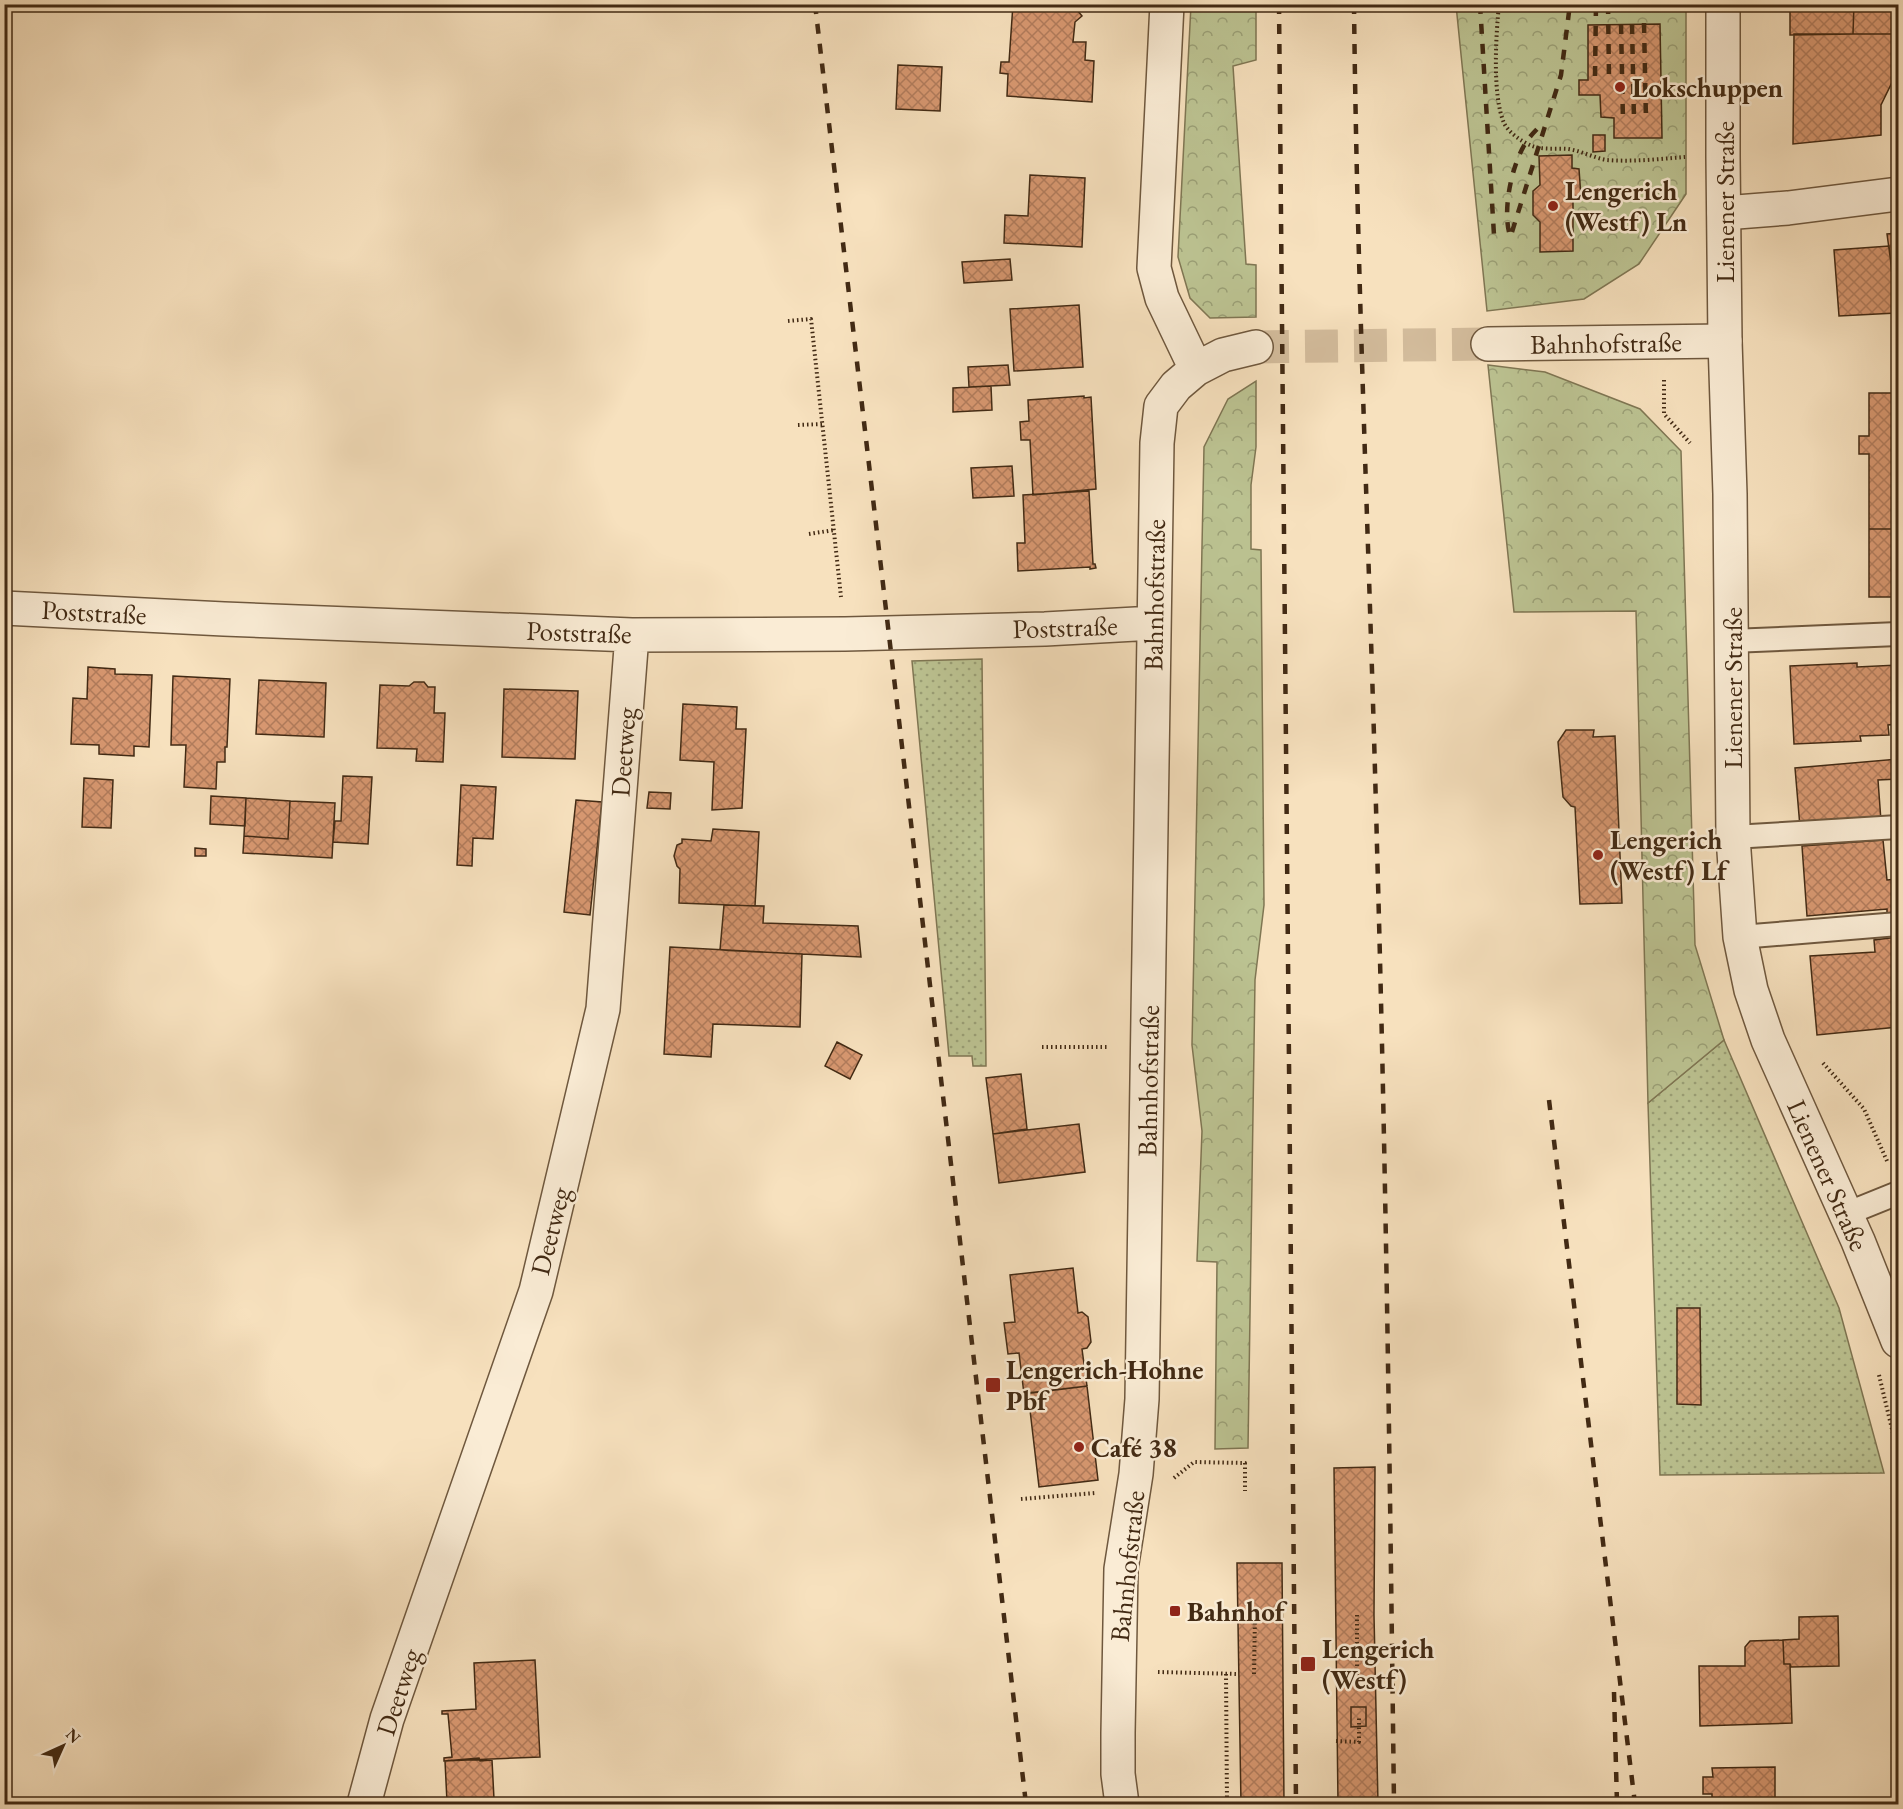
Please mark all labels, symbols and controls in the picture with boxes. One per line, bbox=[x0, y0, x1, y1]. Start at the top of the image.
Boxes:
place label: Lokschuppen bbox=[1632, 70, 1783, 105]
marker: Lokschuppen bbox=[1613, 80, 1627, 94]
street label: Lienener Straße bbox=[1707, 121, 1742, 283]
place label: Lengerich (Westf) Ln bbox=[1565, 173, 1687, 239]
marker: Lengerich (Westf) Ln bbox=[1546, 199, 1560, 213]
street label: Bahnhofstraße bbox=[1530, 324, 1682, 362]
street label: Bahnhofstraße bbox=[1135, 519, 1173, 671]
street label: Poststraße bbox=[41, 592, 147, 632]
street label: Lienener Straße bbox=[1715, 607, 1750, 769]
street label: Poststraße bbox=[1012, 608, 1118, 646]
street label: Poststraße bbox=[526, 613, 632, 651]
street label: Deetweg bbox=[602, 706, 644, 798]
place label: Lengerich (Westf) Lf bbox=[1610, 822, 1730, 888]
marker: Lengerich (Westf) Lf bbox=[1591, 848, 1605, 862]
street label: Bahnhofstraße bbox=[1129, 1005, 1167, 1157]
street label: Lienener Straße bbox=[1779, 1094, 1877, 1256]
street label: Deetweg bbox=[522, 1183, 578, 1279]
place label: Lengerich-Hohne Pbf bbox=[1006, 1352, 1203, 1418]
marker: Lengerich-Hohne Pbf bbox=[984, 1376, 1002, 1394]
place label: Café 38 bbox=[1091, 1430, 1177, 1465]
marker: Café 38 bbox=[1072, 1440, 1086, 1454]
street label: Bahnhofstraße bbox=[1102, 1489, 1152, 1643]
place label: Bahnhof bbox=[1187, 1594, 1288, 1629]
marker: Bahnhof bbox=[1168, 1604, 1182, 1618]
place label: Lengerich (Westf) bbox=[1322, 1631, 1434, 1697]
street label: Deetweg bbox=[367, 1644, 429, 1740]
marker: Lengerich (Westf) bbox=[1299, 1655, 1317, 1673]
north arrow bbox=[33, 1716, 93, 1776]
text: N bbox=[61, 1724, 85, 1748]

